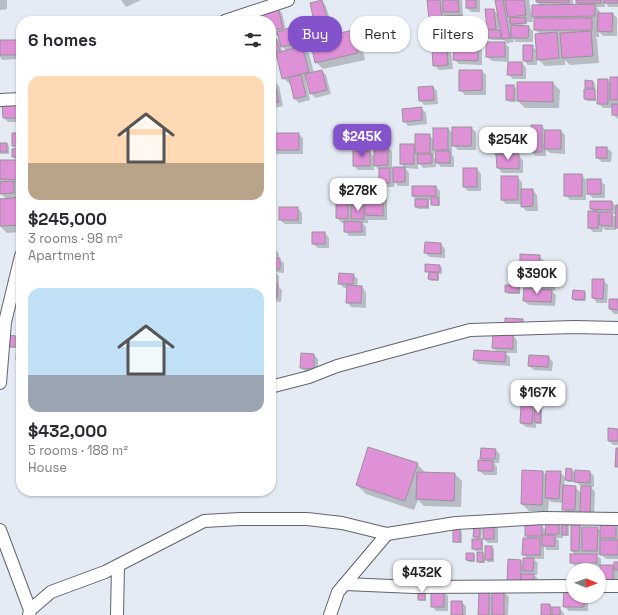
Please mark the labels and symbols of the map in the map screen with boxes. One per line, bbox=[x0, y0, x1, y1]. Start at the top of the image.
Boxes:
pin: $245K bbox=[334, 124, 390, 158]
pin: $254K bbox=[480, 127, 536, 161]
pin: $278K bbox=[330, 178, 386, 212]
pin: $390K bbox=[509, 261, 565, 295]
pin: $167K bbox=[510, 380, 566, 414]
pin: $432K bbox=[394, 560, 450, 594]
north arrow bbox=[566, 563, 606, 603]

